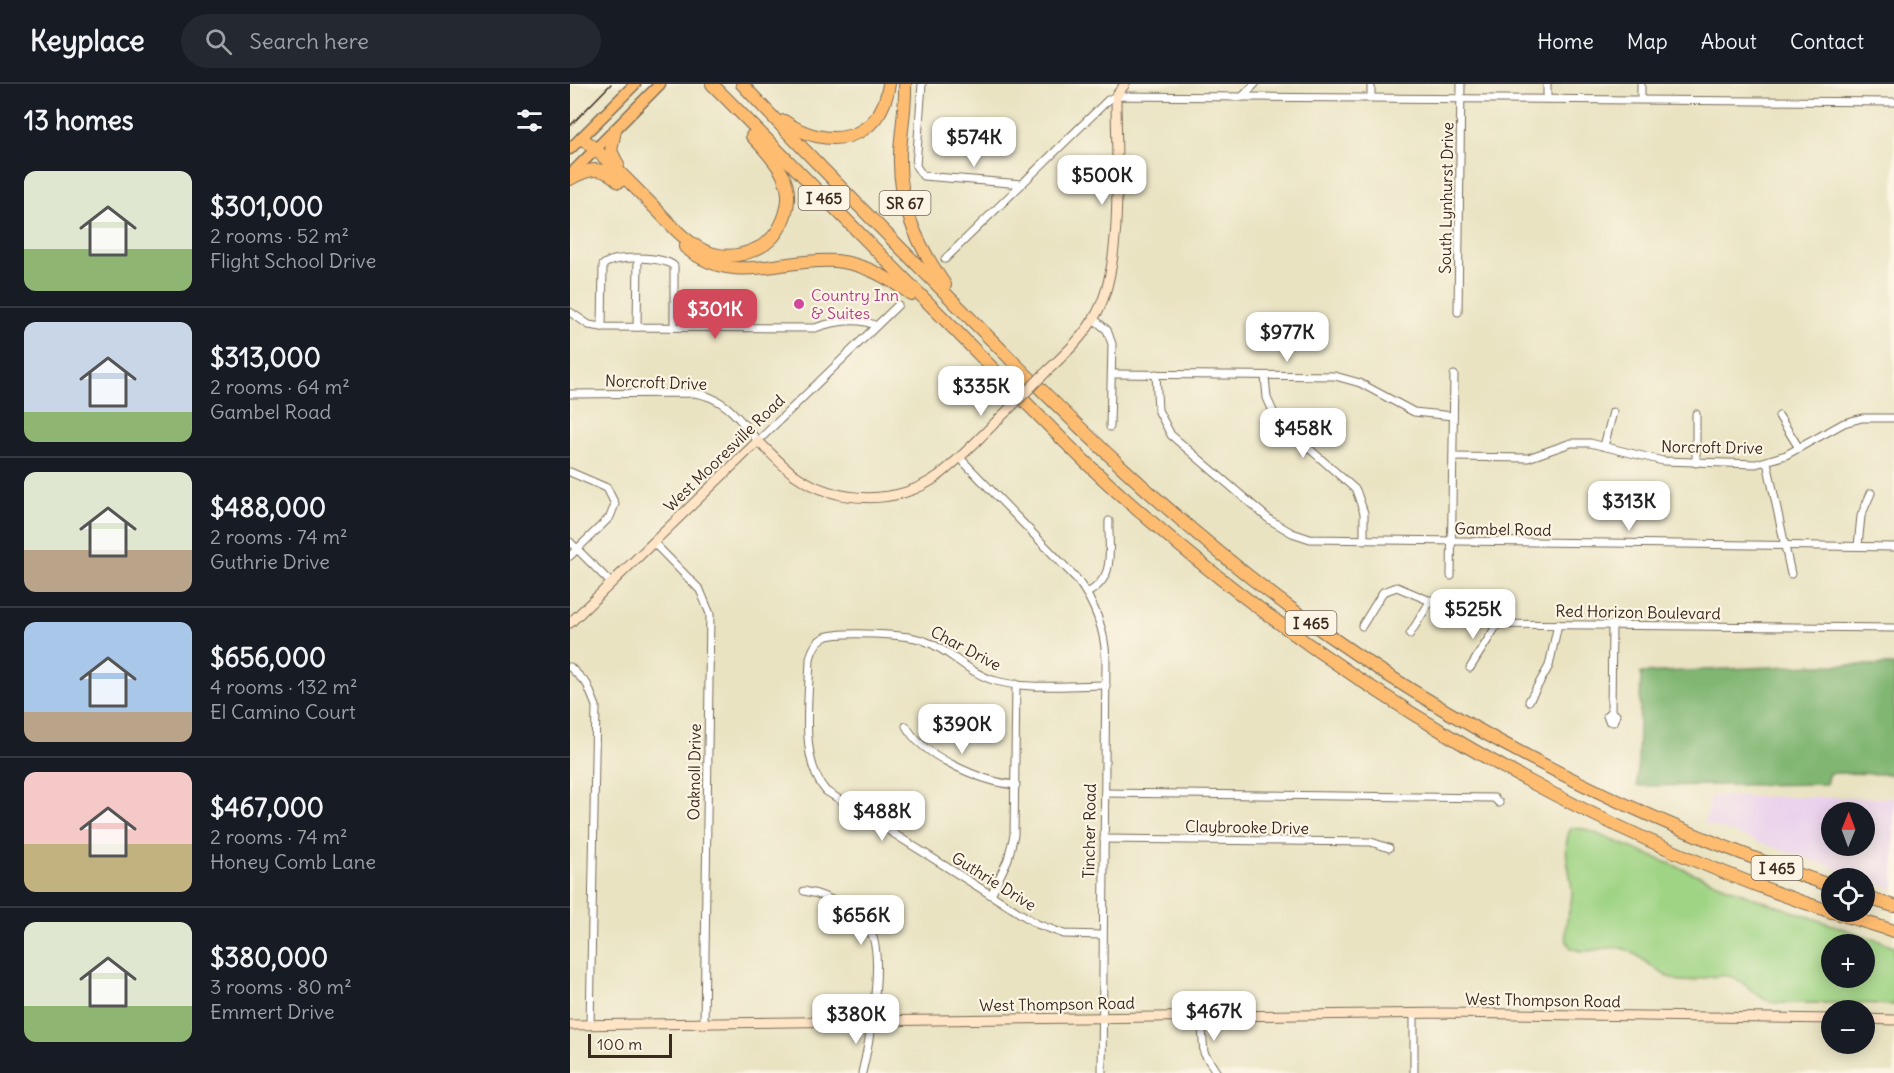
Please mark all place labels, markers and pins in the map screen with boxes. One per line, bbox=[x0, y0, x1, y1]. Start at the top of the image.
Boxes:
pin: $574K bbox=[932, 117, 1016, 168]
pin: $500K bbox=[1060, 155, 1144, 206]
place label: Country Inn & Suites bbox=[811, 285, 899, 323]
pin: $301K bbox=[673, 289, 757, 340]
marker: Country Inn & Suites bbox=[792, 297, 806, 311]
pin: $977K bbox=[1245, 312, 1329, 363]
pin: $335K bbox=[939, 366, 1023, 417]
pin: $458K bbox=[1261, 408, 1345, 459]
pin: $313K bbox=[1587, 481, 1671, 532]
pin: $525K bbox=[1431, 589, 1515, 640]
pin: $390K bbox=[920, 704, 1004, 755]
pin: $488K bbox=[840, 791, 924, 842]
pin: $656K bbox=[819, 895, 903, 946]
pin: $467K bbox=[1172, 991, 1256, 1042]
pin: $380K bbox=[814, 994, 898, 1045]

